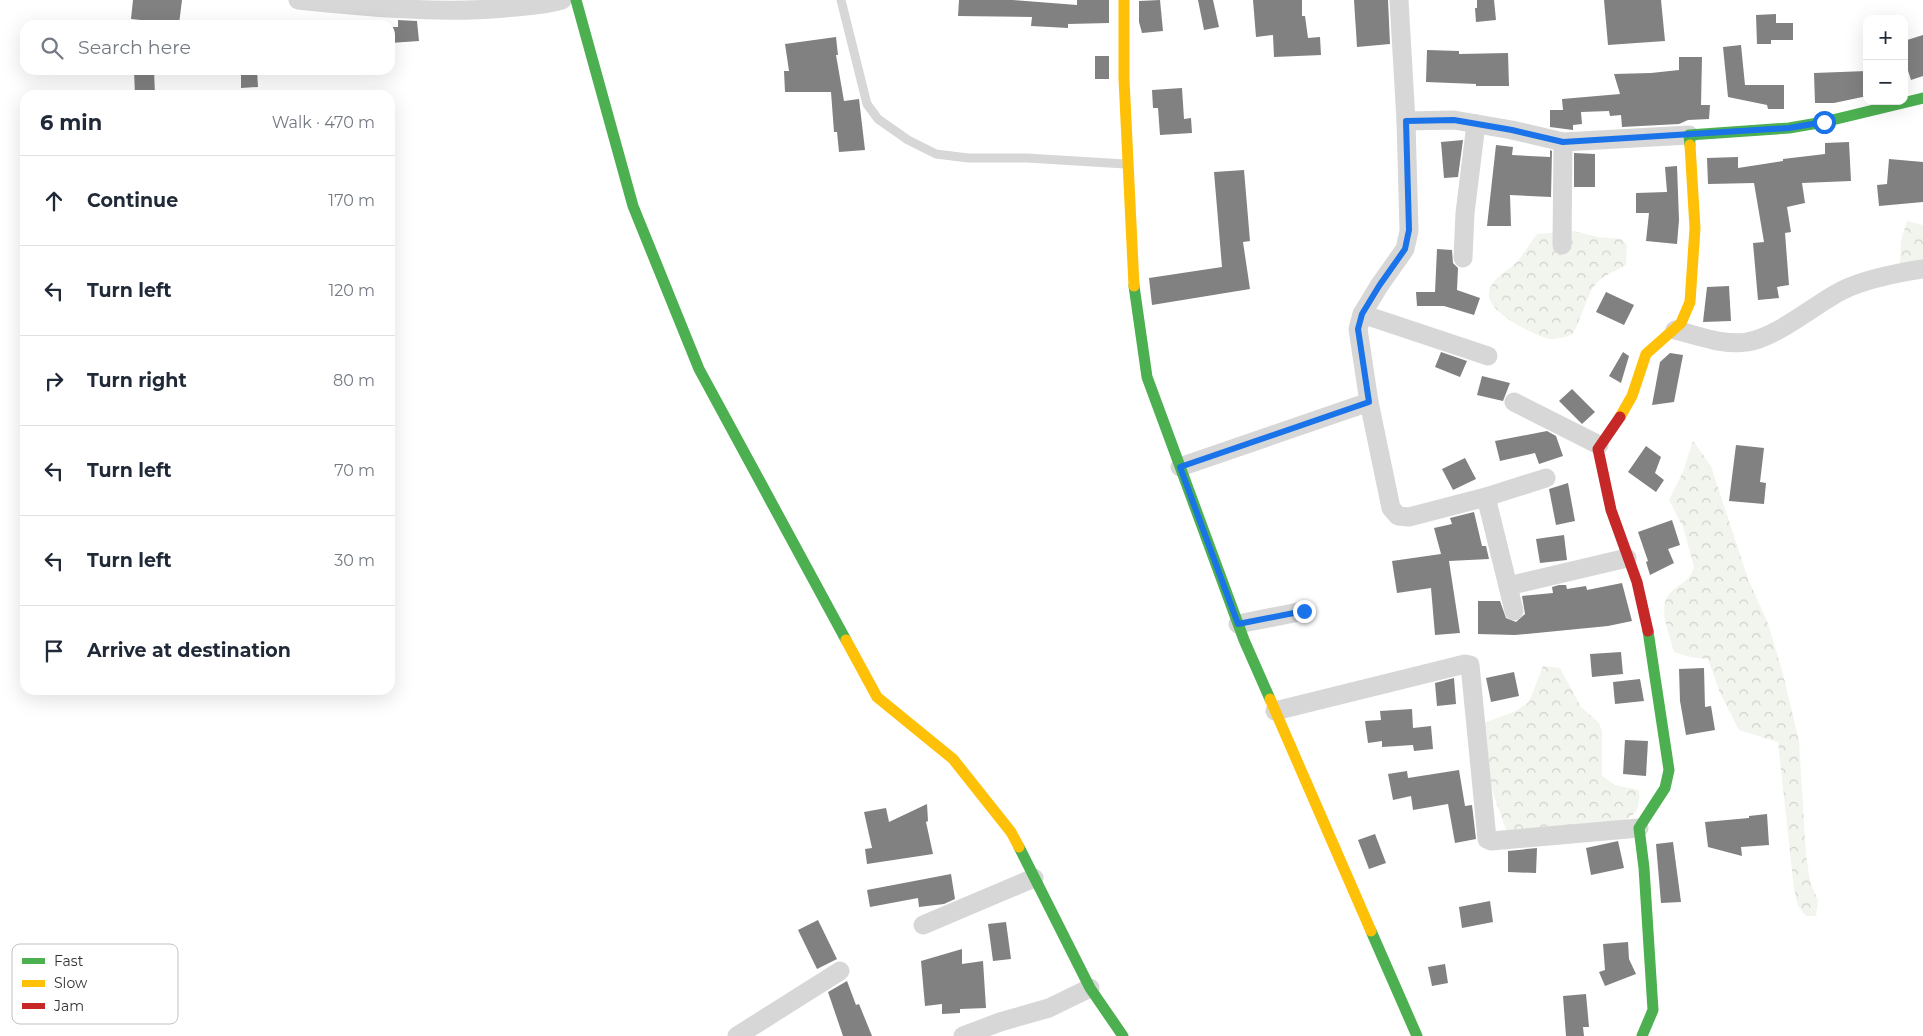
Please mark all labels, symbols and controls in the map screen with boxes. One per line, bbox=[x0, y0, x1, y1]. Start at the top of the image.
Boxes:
map controls bbox=[1863, 15, 1908, 105]
button: + bbox=[1863, 15, 1908, 60]
search box bbox=[20, 20, 395, 75]
icon: search bbox=[38, 34, 66, 62]
text: Search here bbox=[78, 36, 191, 59]
button: − bbox=[1863, 60, 1908, 105]
text: 6 min bbox=[40, 110, 102, 135]
route start bbox=[1813, 111, 1836, 134]
text: Walk · 470 m bbox=[272, 113, 375, 132]
icon: ahead bbox=[40, 187, 68, 215]
text: Continue bbox=[87, 189, 178, 212]
text: 170 m bbox=[328, 191, 375, 210]
icon: left bbox=[40, 277, 68, 305]
text: Turn left bbox=[87, 279, 172, 302]
text: 120 m bbox=[328, 281, 375, 300]
icon: right bbox=[40, 367, 68, 395]
text: Turn right bbox=[87, 369, 187, 392]
text: 80 m bbox=[333, 371, 375, 390]
icon: left bbox=[40, 457, 68, 485]
text: Turn left bbox=[87, 459, 172, 482]
text: 70 m bbox=[334, 461, 375, 480]
icon: left bbox=[40, 547, 68, 575]
text: Turn left bbox=[87, 549, 172, 572]
text: 30 m bbox=[334, 551, 375, 570]
route end bbox=[1293, 600, 1316, 623]
icon: arrive bbox=[40, 637, 68, 665]
text: Arrive at destination bbox=[87, 639, 291, 662]
legend bbox=[12, 944, 178, 1024]
text: Fast bbox=[54, 952, 84, 970]
text: Slow bbox=[54, 974, 88, 992]
text: Jam bbox=[53, 997, 84, 1015]

